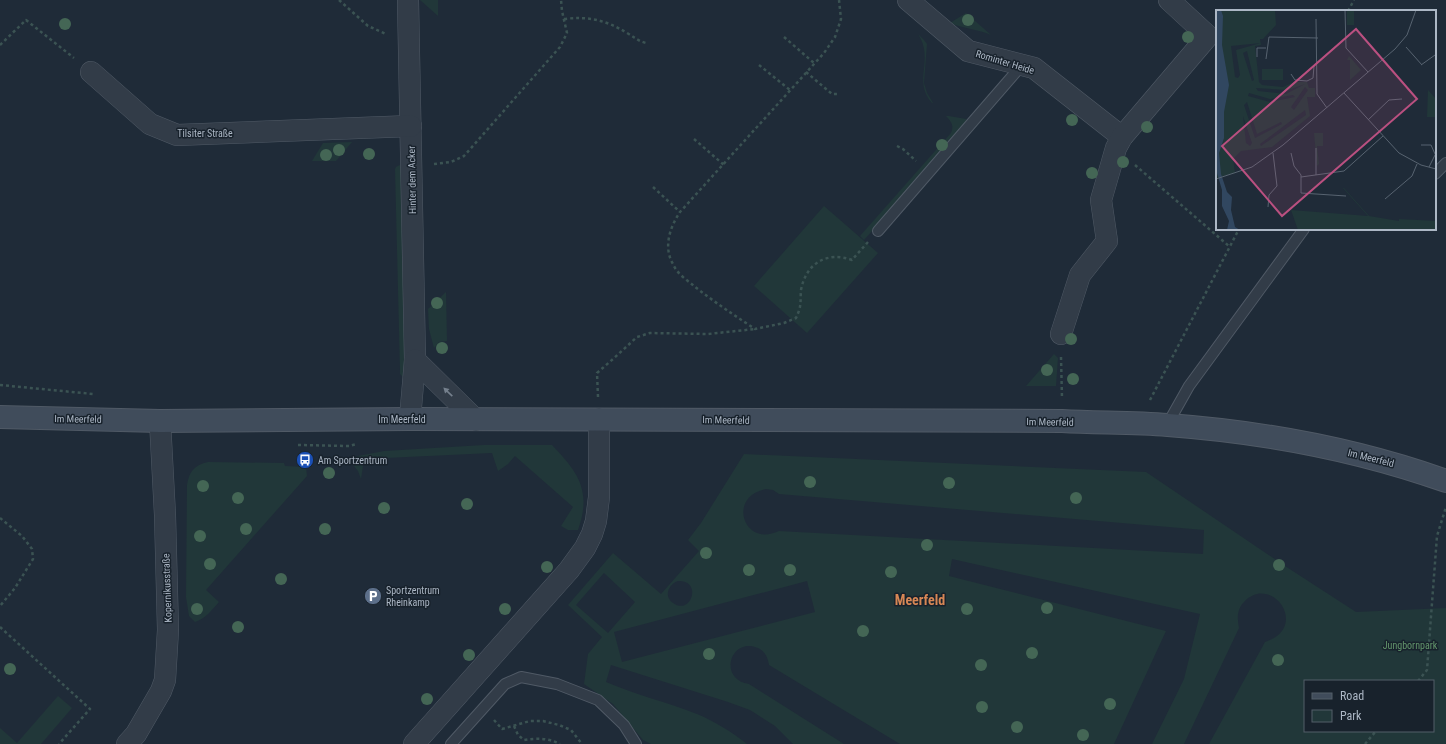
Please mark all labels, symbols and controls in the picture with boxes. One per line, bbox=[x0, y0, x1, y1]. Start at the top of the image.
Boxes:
inset map bbox=[1216, 10, 1436, 230]
street label: Rominter Heide bbox=[974, 48, 1036, 76]
street label: Tilsiter Straße bbox=[177, 128, 233, 139]
street label: Hinter dem Acker bbox=[406, 146, 418, 214]
one-way arrow bbox=[443, 388, 453, 397]
street label: Im Meerfeld bbox=[54, 413, 102, 425]
street label: Im Meerfeld bbox=[378, 414, 426, 425]
street label: Im Meerfeld bbox=[702, 414, 750, 426]
street label: Im Meerfeld bbox=[1026, 416, 1074, 428]
street label: Im Meerfeld bbox=[1347, 447, 1395, 469]
bus stop icon: Am Sportzentrum bbox=[295, 450, 315, 470]
place label: Am Sportzentrum bbox=[318, 455, 387, 466]
street label: Kopernikusstraße bbox=[160, 553, 174, 623]
place label: Sportzentrum Rheinkamp bbox=[386, 585, 440, 608]
parking icon: Sportzentrum Rheinkamp bbox=[363, 586, 383, 606]
district label: Meerfeld bbox=[895, 592, 945, 608]
park label: Jungbornpark bbox=[1383, 640, 1438, 651]
legend bbox=[1304, 680, 1434, 732]
text: Road bbox=[1340, 689, 1364, 703]
text: Park bbox=[1340, 709, 1362, 723]

